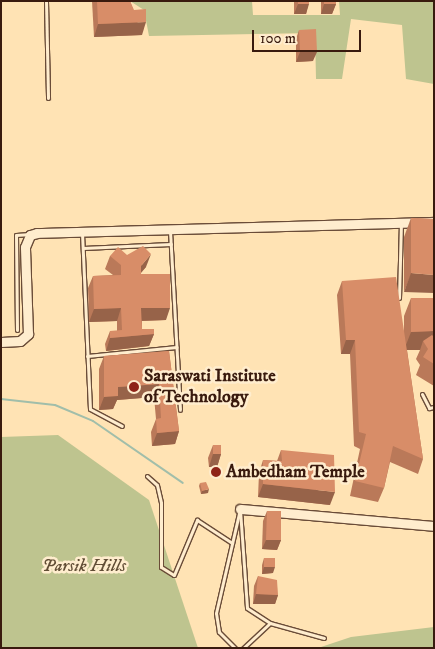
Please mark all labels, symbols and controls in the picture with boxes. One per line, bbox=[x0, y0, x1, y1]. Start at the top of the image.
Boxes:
scale bar bbox=[255, 20, 364, 52]
text: 100 m bbox=[260, 29, 296, 48]
place label: Saraswati Institute of Technology bbox=[144, 366, 276, 408]
marker: Saraswati Institute of Technology bbox=[128, 381, 140, 393]
place label: Ambedham Temple bbox=[226, 461, 365, 483]
marker: Ambedham Temple bbox=[210, 466, 222, 478]
park label: Parsik Hills bbox=[42, 555, 126, 577]

